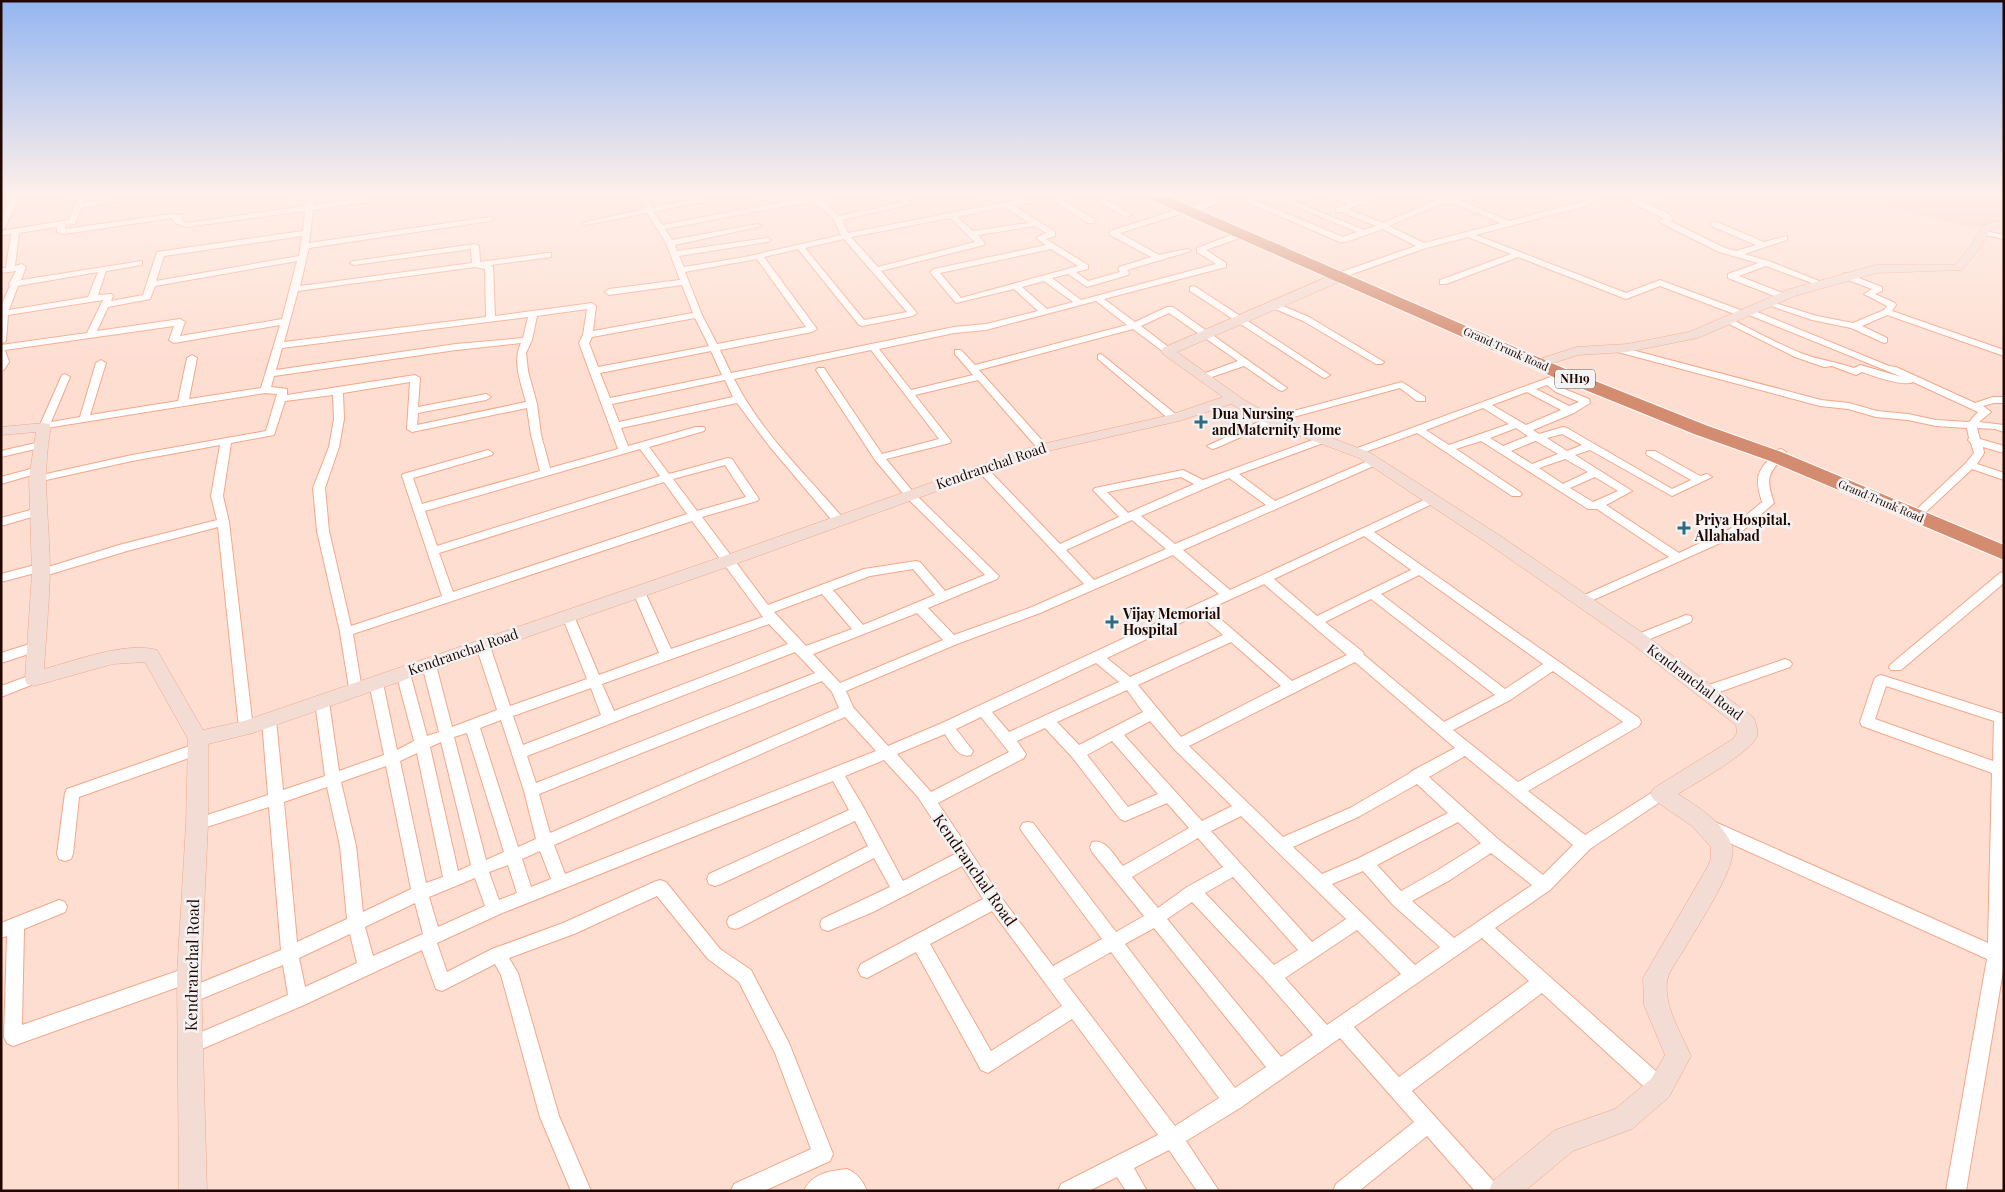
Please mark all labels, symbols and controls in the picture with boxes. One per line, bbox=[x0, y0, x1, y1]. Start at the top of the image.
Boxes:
street label: Grand Trunk Road bbox=[1461, 323, 1552, 374]
road number: NH19 bbox=[1555, 369, 1595, 388]
place label: Dua Nursing andMaternity Home bbox=[1212, 404, 1341, 439]
marker: Dua Nursing andMaternity Home bbox=[1194, 415, 1208, 429]
street label: Kendranchal Road bbox=[933, 438, 1049, 493]
street label: Grand Trunk Road bbox=[1836, 476, 1927, 526]
place label: Priya Hospital, Allahabad bbox=[1694, 510, 1791, 545]
marker: Priya Hospital, Allahabad bbox=[1677, 521, 1691, 535]
place label: Vijay Memorial Hospital bbox=[1122, 604, 1221, 639]
marker: Vijay Memorial Hospital bbox=[1105, 615, 1119, 629]
street label: Kendranchal Road bbox=[405, 624, 521, 679]
street label: Kendranchal Road bbox=[1643, 639, 1747, 724]
street label: Kendranchal Road bbox=[929, 810, 1022, 930]
street label: Kendranchal Road bbox=[180, 899, 203, 1031]

